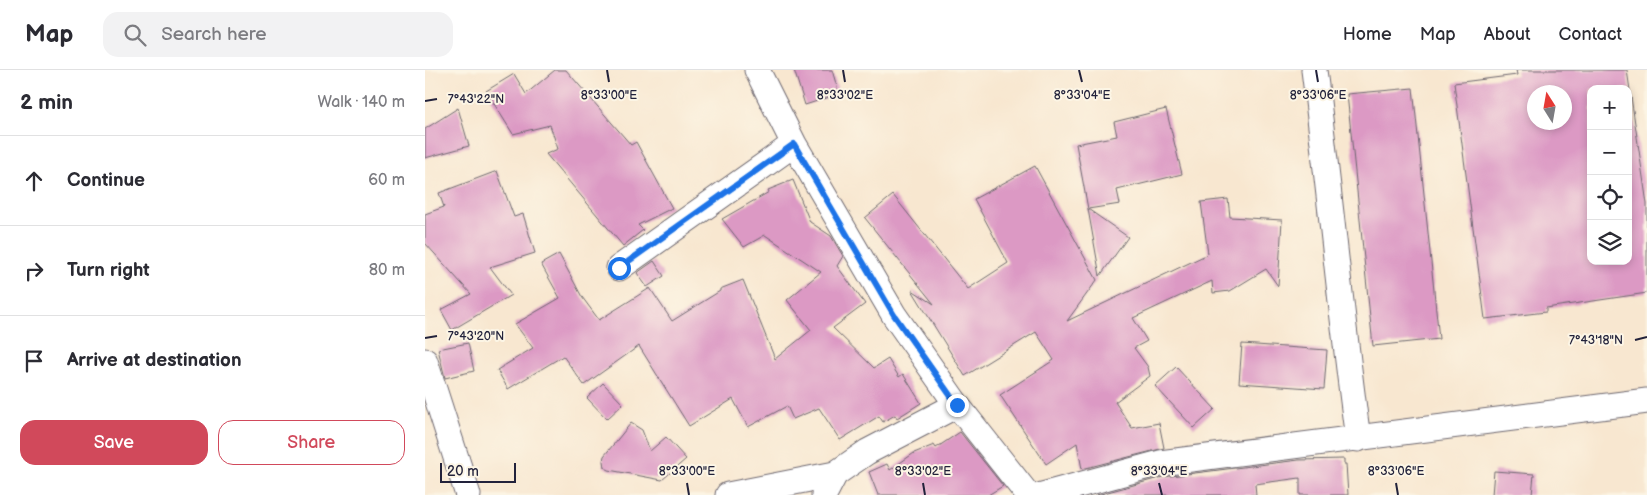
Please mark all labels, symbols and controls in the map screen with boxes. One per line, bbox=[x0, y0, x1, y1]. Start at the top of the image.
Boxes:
search box bbox=[103, 12, 453, 57]
text: Map bbox=[25, 20, 73, 49]
icon: search bbox=[121, 21, 149, 49]
text: Search here bbox=[161, 23, 267, 46]
text: Home bbox=[1343, 24, 1392, 45]
text: Map bbox=[1420, 24, 1456, 45]
text: About bbox=[1484, 24, 1531, 45]
text: Contact bbox=[1559, 24, 1622, 45]
north arrow bbox=[1527, 85, 1572, 130]
map controls bbox=[1587, 85, 1632, 265]
button: + bbox=[1587, 85, 1632, 130]
text: 8°33'00"E bbox=[581, 88, 637, 103]
text: 8°33'02"E bbox=[817, 88, 873, 103]
text: 8°33'04"E bbox=[1054, 88, 1110, 103]
text: 8°33'06"E bbox=[1290, 88, 1346, 103]
text: 2 min bbox=[20, 90, 73, 115]
text: 7°43'22"N bbox=[448, 92, 504, 107]
text: Walk · 140 m bbox=[318, 93, 405, 112]
button: − bbox=[1587, 130, 1632, 175]
icon: ahead bbox=[20, 167, 48, 195]
text: Continue bbox=[67, 169, 145, 192]
text: 60 m bbox=[368, 171, 405, 190]
button: locate bbox=[1587, 175, 1632, 220]
button: layers bbox=[1587, 220, 1632, 265]
icon: right bbox=[20, 257, 48, 285]
route start bbox=[608, 257, 631, 280]
text: Turn right bbox=[67, 259, 150, 282]
text: 80 m bbox=[369, 261, 405, 280]
text: 7°43'20"N bbox=[448, 329, 504, 344]
text: 7°43'18"N bbox=[1569, 333, 1623, 348]
icon: arrive bbox=[20, 347, 48, 375]
text: Arrive at destination bbox=[67, 349, 242, 372]
route end bbox=[946, 394, 969, 417]
button: Save bbox=[20, 420, 208, 465]
button: Share bbox=[218, 420, 405, 465]
scale bar bbox=[440, 460, 516, 483]
text: 20 m bbox=[447, 463, 479, 480]
text: 8°33'00"E bbox=[659, 464, 715, 479]
text: 8°33'02"E bbox=[895, 464, 951, 479]
text: 8°33'04"E bbox=[1131, 464, 1187, 479]
text: 8°33'06"E bbox=[1368, 464, 1424, 479]

